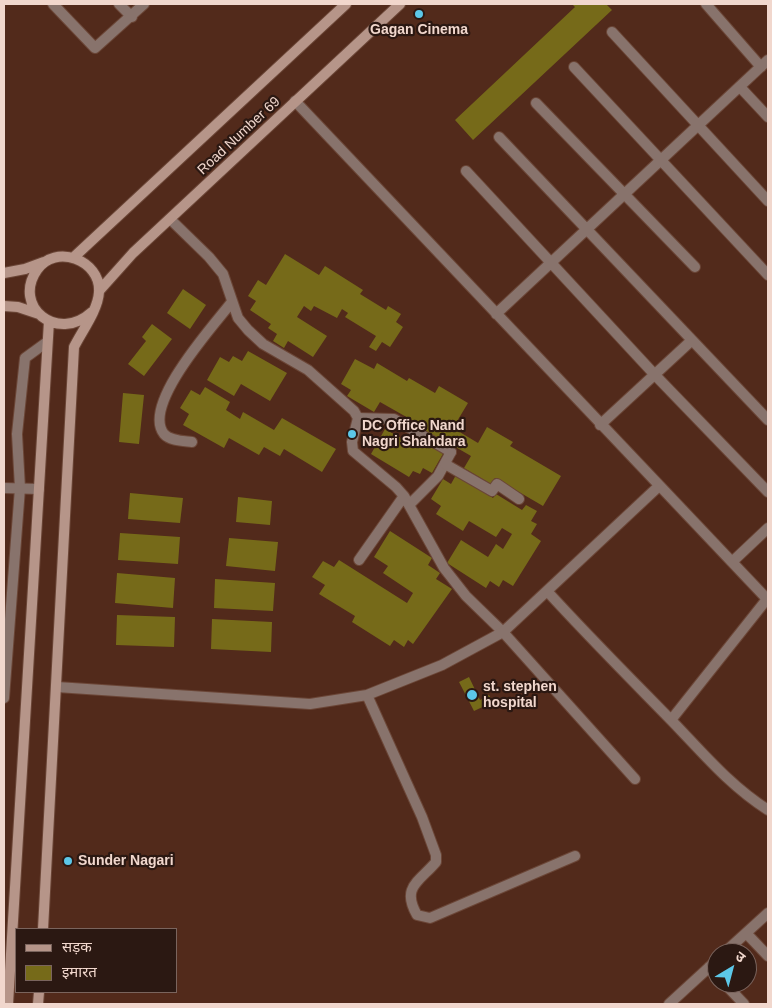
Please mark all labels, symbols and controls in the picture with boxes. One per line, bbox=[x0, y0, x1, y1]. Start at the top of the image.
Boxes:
marker: Gagan Cinema bbox=[413, 8, 425, 20]
place label: Gagan Cinema bbox=[370, 22, 468, 38]
street label: Road Number 69 bbox=[194, 94, 284, 178]
place label: DC Office Nand Nagri Shahdara bbox=[362, 418, 465, 451]
marker: DC Office Nand Nagri Shahdara bbox=[346, 428, 358, 440]
place label: st. stephen hospital bbox=[483, 679, 557, 712]
marker: st. stephen hospital bbox=[465, 688, 479, 702]
place label: Sunder Nagari bbox=[78, 853, 174, 869]
marker: Sunder Nagari bbox=[62, 855, 74, 867]
legend bbox=[15, 928, 178, 993]
text: सड़क bbox=[62, 938, 92, 955]
north arrow bbox=[707, 943, 757, 993]
text: उ bbox=[732, 948, 749, 966]
text: इमारत bbox=[62, 963, 97, 980]

